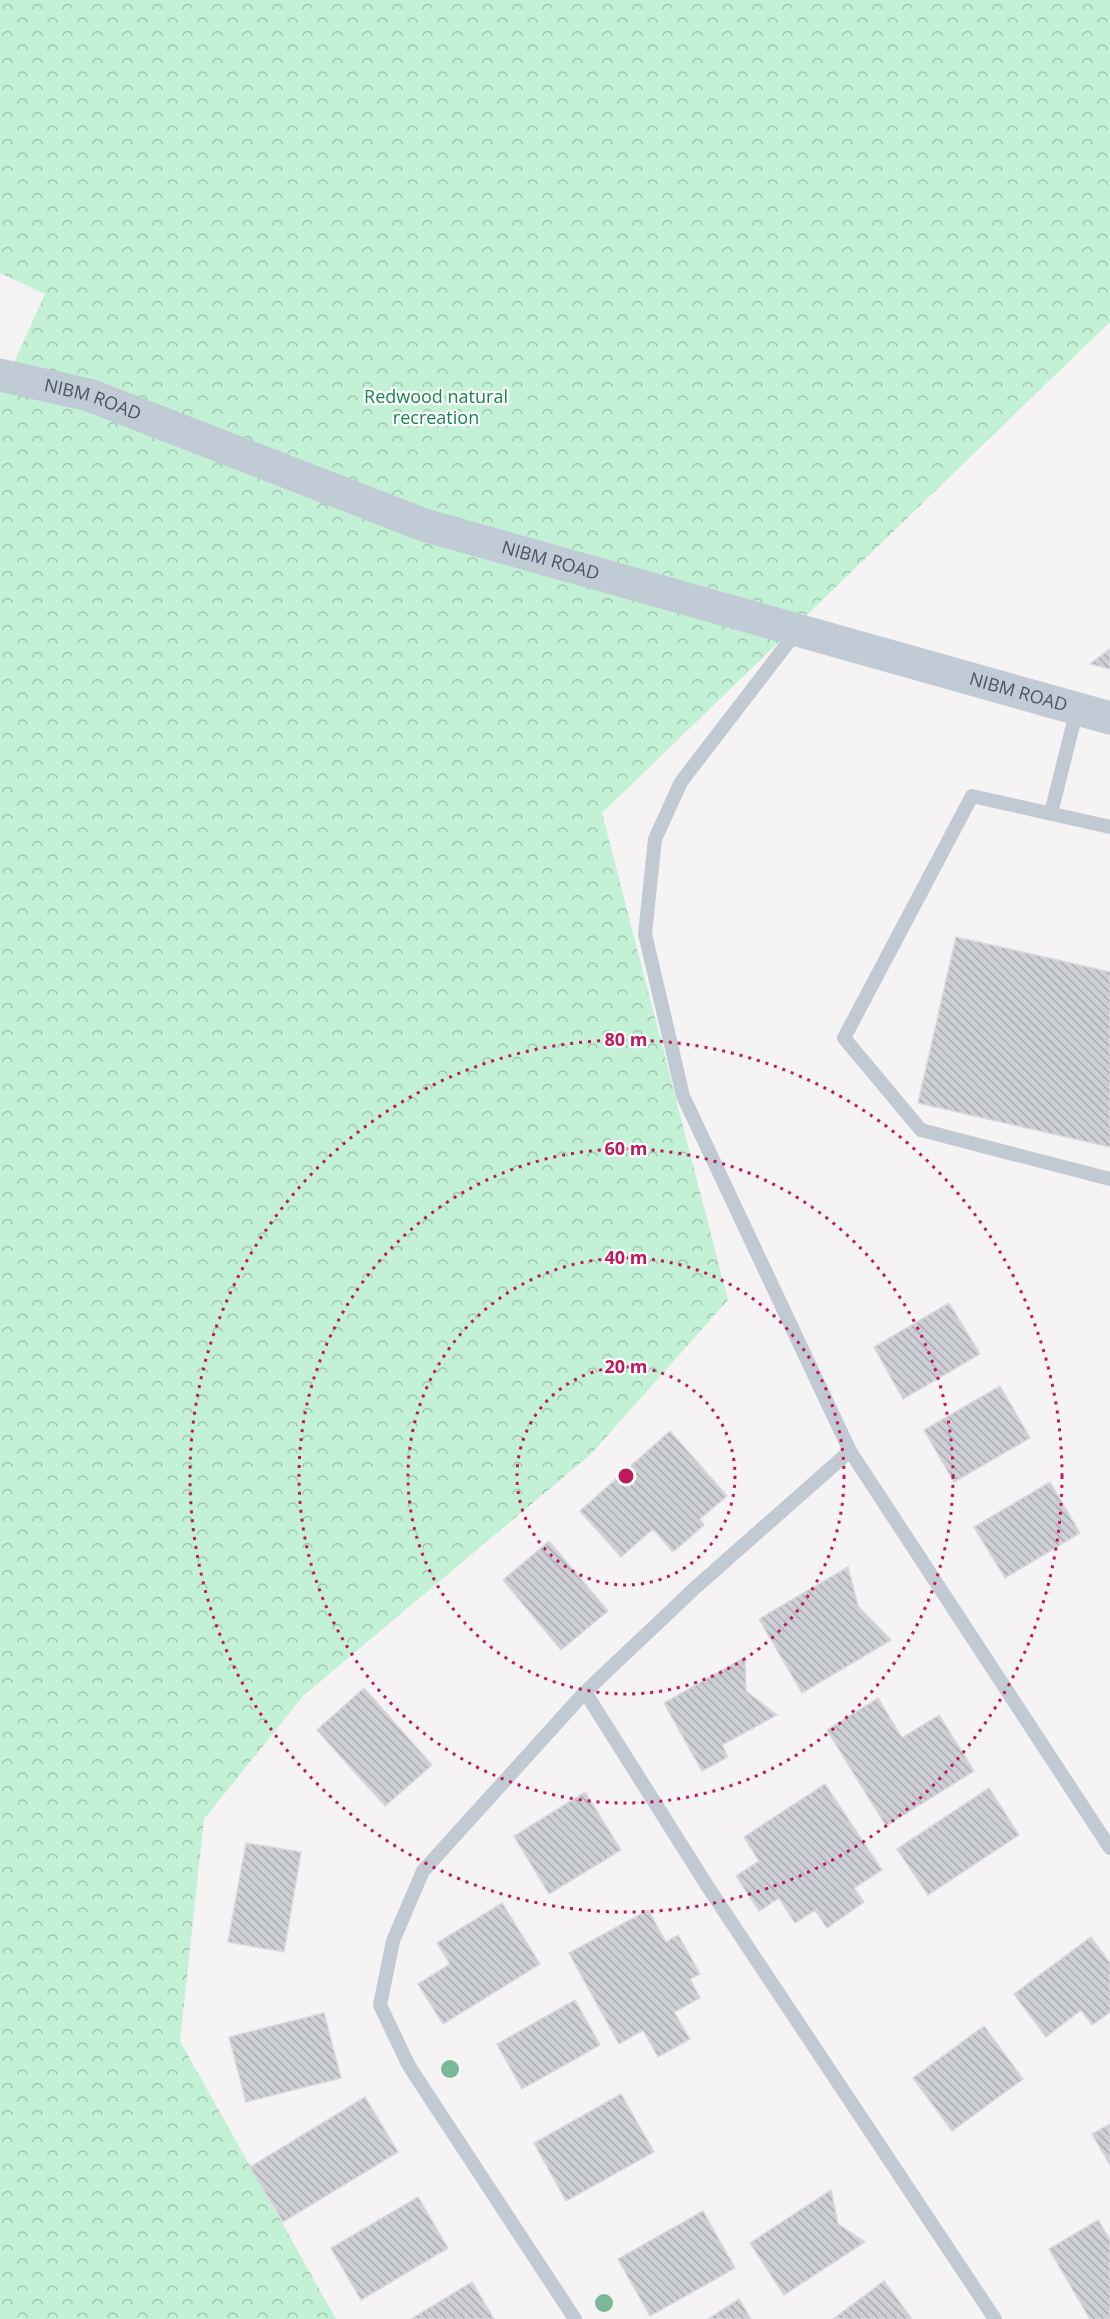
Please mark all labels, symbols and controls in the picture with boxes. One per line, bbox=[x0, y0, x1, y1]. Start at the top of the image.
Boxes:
street label: NIBM ROAD bbox=[42, 372, 145, 425]
park label: Redwood natural recreation bbox=[364, 384, 508, 429]
street label: NIBM ROAD bbox=[499, 534, 603, 585]
street label: NIBM ROAD bbox=[967, 666, 1070, 716]
text: 80 m bbox=[605, 1027, 647, 1051]
text: 60 m bbox=[605, 1136, 647, 1160]
text: 40 m bbox=[605, 1245, 647, 1269]
text: 20 m bbox=[605, 1354, 647, 1378]
centre of rings bbox=[616, 1466, 636, 1486]

